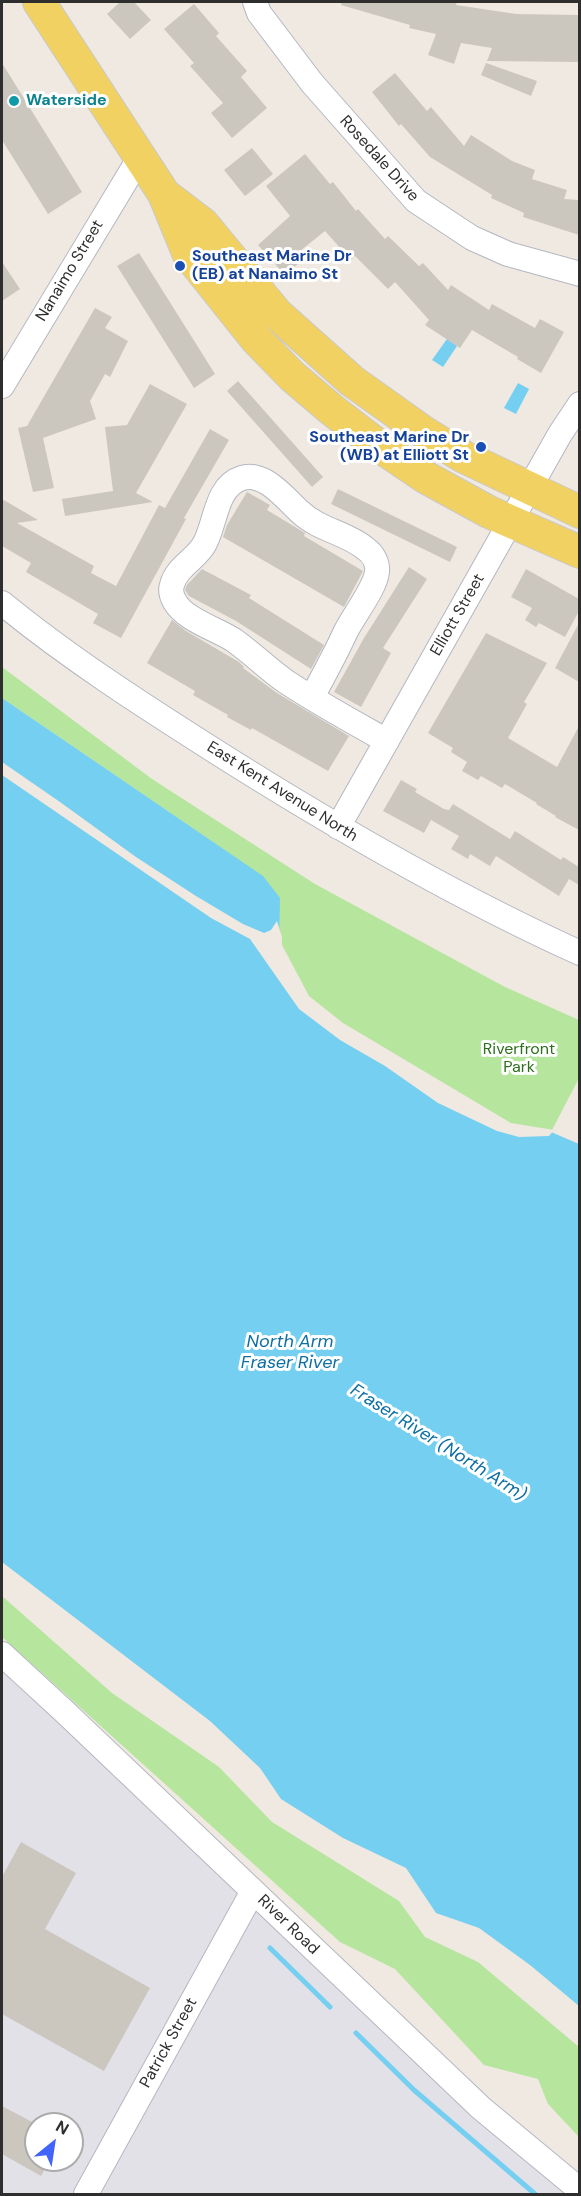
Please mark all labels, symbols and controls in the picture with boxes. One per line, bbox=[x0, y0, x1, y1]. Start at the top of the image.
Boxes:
place label: Waterside bbox=[26, 91, 107, 111]
marker: Waterside bbox=[7, 94, 21, 108]
street label: Rosedale Drive bbox=[335, 112, 423, 206]
street label: Nanaimo Street bbox=[32, 217, 108, 325]
place label: Southeast Marine Dr (EB) at Nanaimo St bbox=[192, 247, 352, 285]
marker: Southeast Marine Dr (EB) at Nanaimo St bbox=[173, 259, 187, 273]
place label: Southeast Marine Dr (WB) at Elliott St bbox=[309, 428, 469, 466]
marker: Southeast Marine Dr (WB) at Elliott St bbox=[474, 440, 488, 454]
street label: Elliott Street bbox=[427, 571, 489, 659]
street label: East Kent Avenue North bbox=[203, 738, 361, 846]
park label: Riverfront Park bbox=[483, 1040, 555, 1078]
water label: North Arm Fraser River bbox=[241, 1331, 339, 1374]
water label: Fraser River (North Arm) bbox=[346, 1380, 530, 1506]
street label: River Road bbox=[253, 1891, 323, 1959]
street label: Patrick Street bbox=[136, 1995, 202, 2091]
north arrow bbox=[24, 2112, 84, 2172]
text: N bbox=[52, 2116, 73, 2140]

